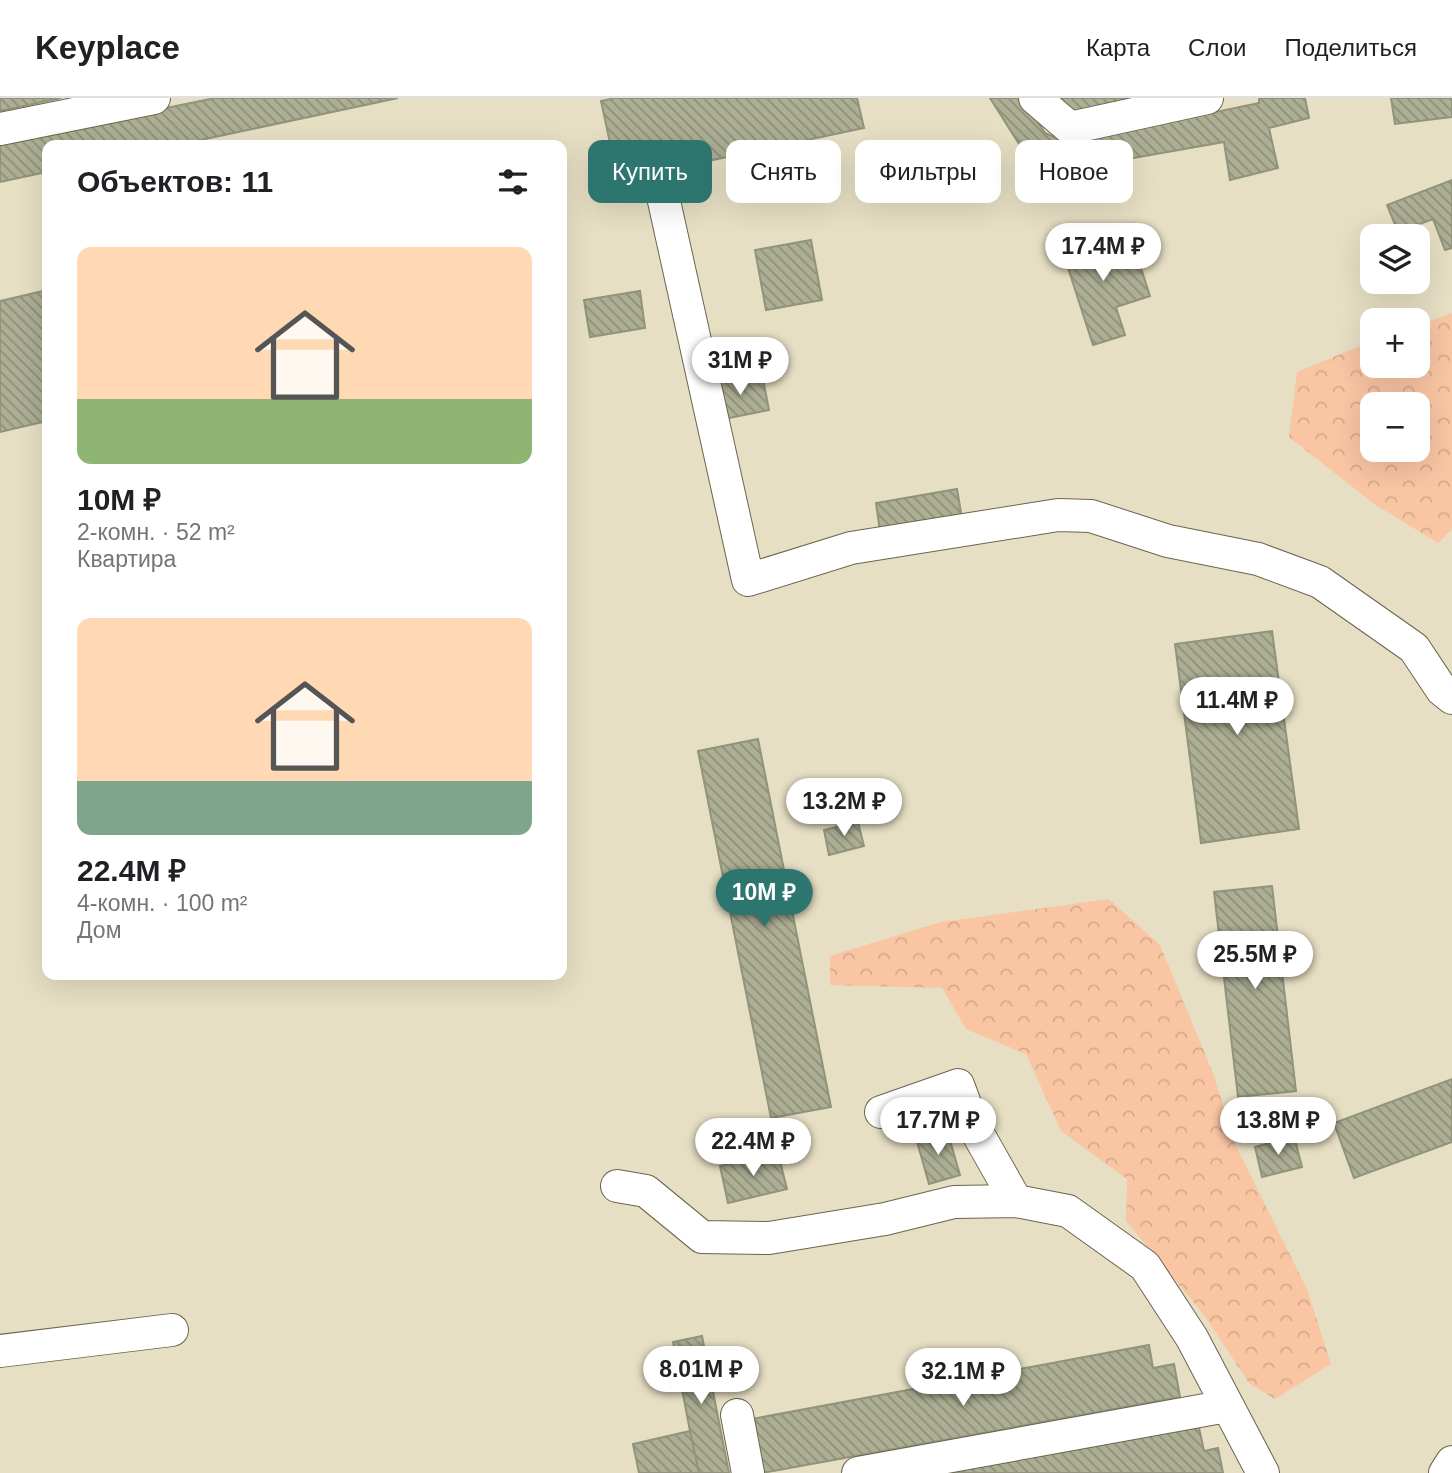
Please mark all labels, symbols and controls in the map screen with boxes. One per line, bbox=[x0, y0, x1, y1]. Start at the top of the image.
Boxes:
text: Keyplace bbox=[35, 29, 180, 66]
text: Карта bbox=[1086, 34, 1150, 61]
text: Слои bbox=[1188, 34, 1246, 61]
text: Поделиться bbox=[1284, 34, 1417, 61]
chip: Купить bbox=[588, 140, 712, 203]
chip: Снять bbox=[726, 140, 841, 203]
chip: Фильтры bbox=[855, 140, 1001, 203]
chip: Новое bbox=[1015, 140, 1133, 203]
icon: filters bbox=[494, 163, 532, 201]
text: Объектов: 11 bbox=[77, 165, 273, 198]
pin: 17.4M ₽ bbox=[1038, 223, 1168, 283]
map controls bbox=[1360, 224, 1430, 462]
button: layers bbox=[1360, 224, 1430, 294]
text: 17.4M ₽ bbox=[1061, 233, 1145, 259]
icon: home bbox=[242, 292, 368, 418]
button: + bbox=[1360, 308, 1430, 378]
pin: 31M ₽ bbox=[691, 338, 789, 397]
text: 31M ₽ bbox=[708, 347, 772, 373]
button: − bbox=[1360, 392, 1430, 462]
text: 10M ₽ bbox=[77, 483, 161, 516]
text: 2-комн. · 52 m² bbox=[77, 519, 235, 545]
text: Квартира bbox=[77, 546, 176, 572]
icon: home bbox=[242, 663, 368, 789]
pin: 11.4M ₽ bbox=[1172, 678, 1302, 737]
text: 11.4M ₽ bbox=[1196, 687, 1278, 713]
pin: 13.2M ₽ bbox=[779, 778, 909, 838]
text: 13.2M ₽ bbox=[802, 788, 886, 814]
text: 22.4M ₽ bbox=[77, 854, 186, 887]
pin: 10M ₽ bbox=[715, 870, 813, 929]
text: 10M ₽ bbox=[732, 879, 796, 905]
text: 4-комн. · 100 m² bbox=[77, 890, 248, 916]
text: Дом bbox=[77, 917, 121, 943]
pin: 25.5M ₽ bbox=[1190, 932, 1320, 991]
text: 25.5M ₽ bbox=[1213, 941, 1297, 967]
pin: 17.7M ₽ bbox=[873, 1098, 1003, 1157]
pin: 13.8M ₽ bbox=[1213, 1098, 1343, 1157]
text: 17.7M ₽ bbox=[896, 1107, 980, 1133]
text: 13.8M ₽ bbox=[1236, 1107, 1320, 1133]
pin: 22.4M ₽ bbox=[688, 1118, 818, 1178]
text: 22.4M ₽ bbox=[711, 1128, 795, 1154]
pin: 8.01M ₽ bbox=[636, 1346, 766, 1406]
pin: 32.1M ₽ bbox=[898, 1348, 1028, 1408]
text: 8.01M ₽ bbox=[659, 1356, 743, 1382]
text: 32.1M ₽ bbox=[921, 1358, 1005, 1384]

